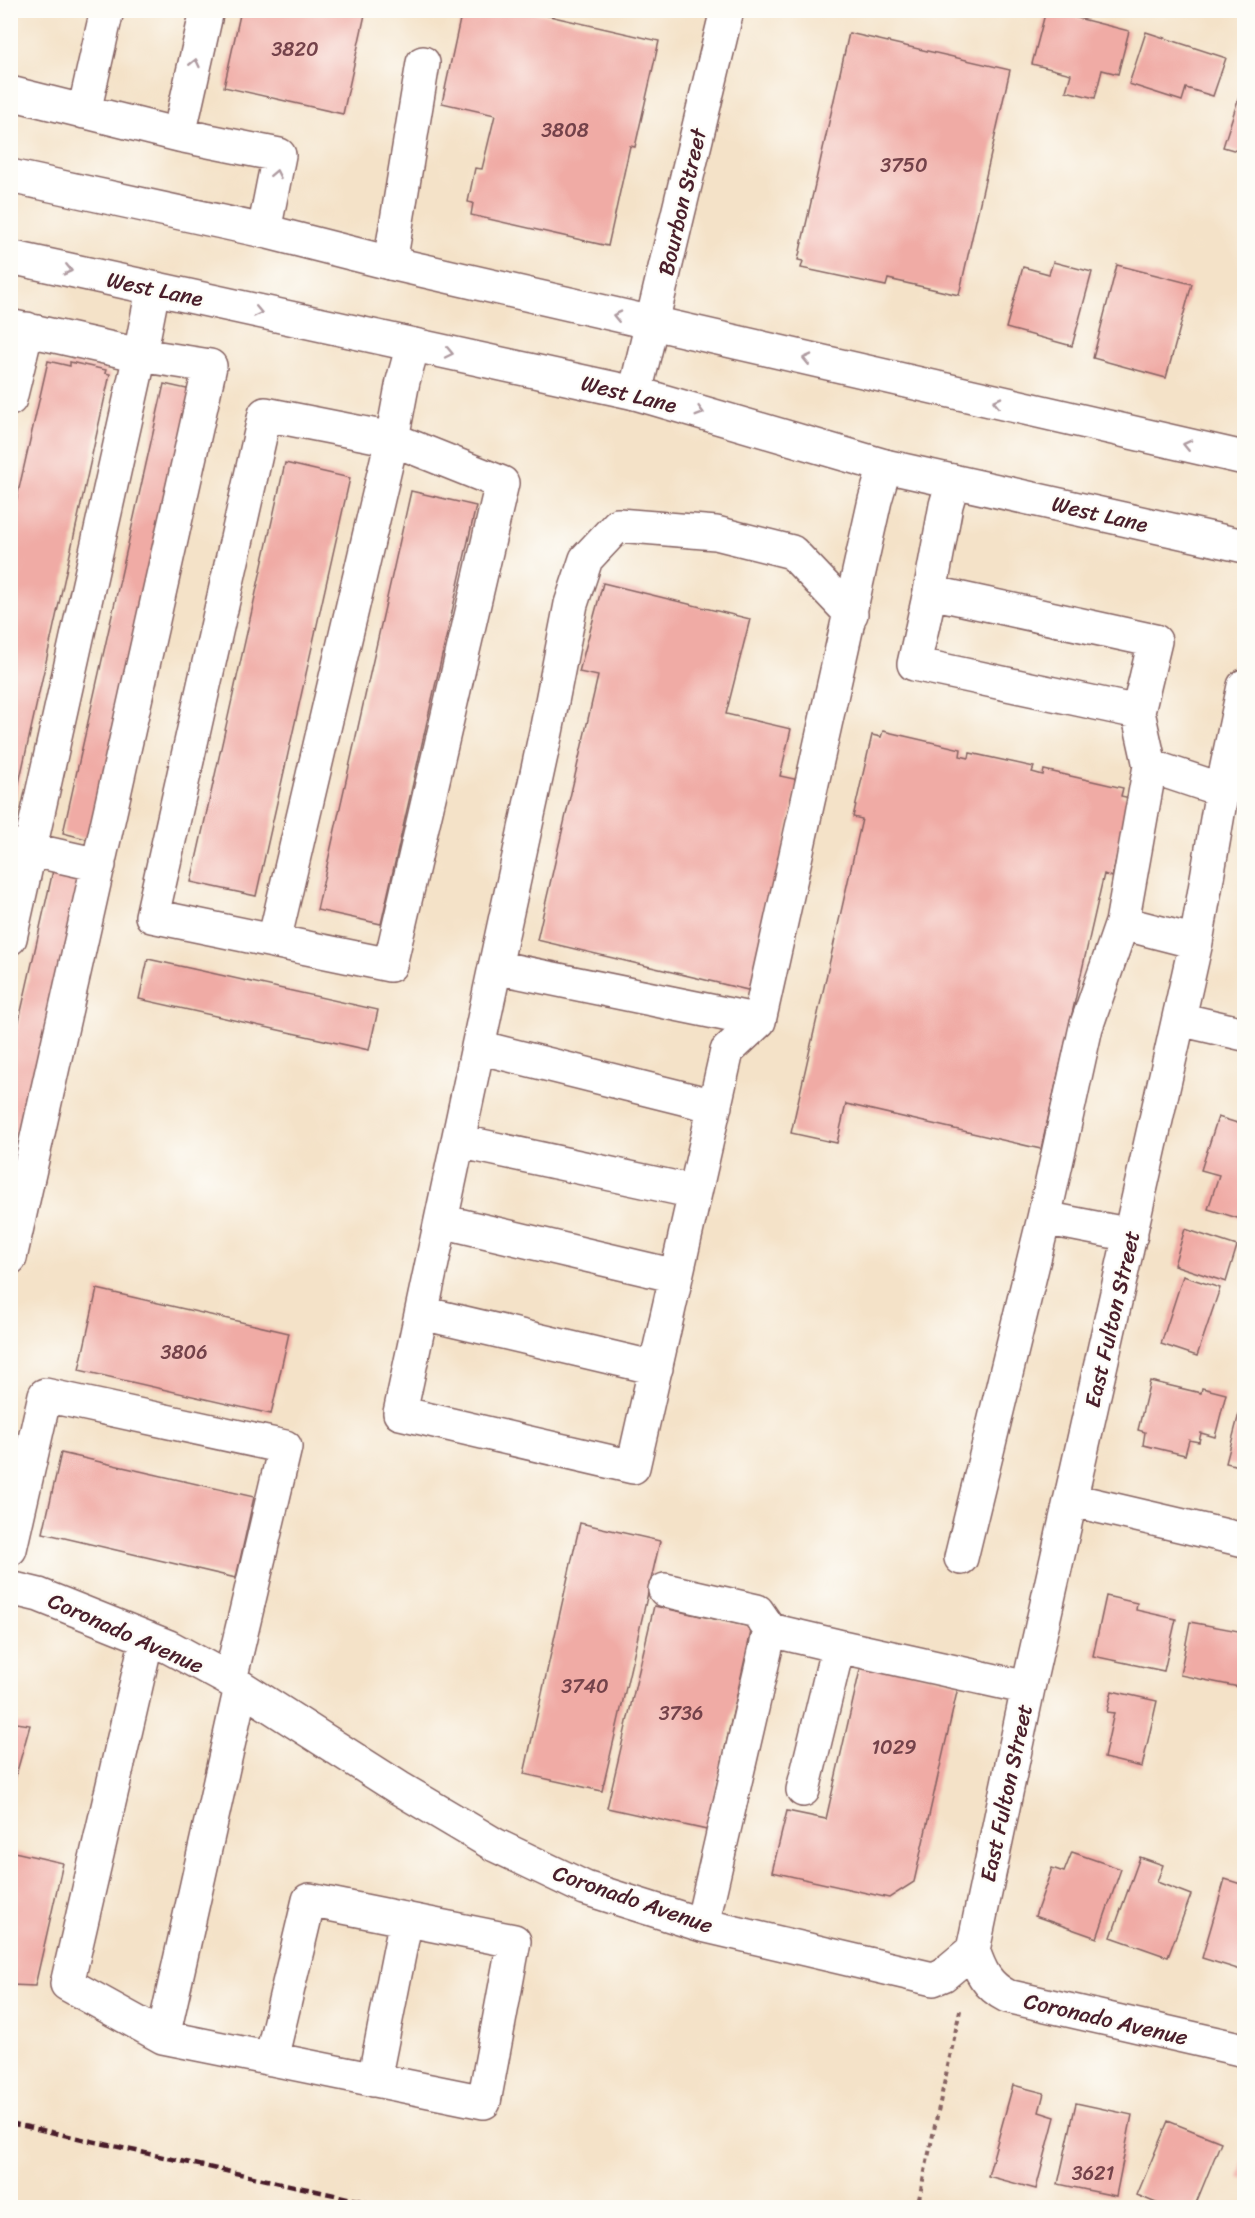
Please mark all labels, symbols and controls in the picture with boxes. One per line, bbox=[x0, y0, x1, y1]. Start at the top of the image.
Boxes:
house number: 3820 bbox=[271, 32, 319, 67]
one-way arrow bbox=[188, 59, 201, 69]
house number: 3808 bbox=[541, 113, 589, 148]
street label: Bourbon Street bbox=[646, 123, 718, 280]
house number: 3750 bbox=[880, 148, 928, 183]
one-way arrow bbox=[269, 169, 282, 179]
street label: West Lane bbox=[103, 260, 207, 318]
one-way arrow bbox=[62, 262, 72, 275]
one-way arrow bbox=[253, 304, 263, 317]
one-way arrow bbox=[612, 310, 622, 323]
one-way arrow bbox=[443, 346, 453, 359]
one-way arrow bbox=[802, 353, 812, 366]
street label: West Lane bbox=[577, 363, 681, 425]
one-way arrow bbox=[992, 396, 1002, 409]
one-way arrow bbox=[694, 405, 705, 417]
one-way arrow bbox=[1183, 440, 1193, 453]
street label: West Lane bbox=[1048, 484, 1152, 544]
street label: East Fulton Street bbox=[1073, 1226, 1151, 1411]
house number: 3806 bbox=[160, 1335, 208, 1370]
street label: Coronado Avenue bbox=[42, 1581, 210, 1685]
house number: 3740 bbox=[561, 1669, 609, 1704]
house number: 3736 bbox=[659, 1696, 703, 1731]
street label: East Fulton Street bbox=[968, 1700, 1044, 1885]
house number: 1029 bbox=[871, 1730, 917, 1765]
street label: Coronado Avenue bbox=[548, 1853, 718, 1945]
street label: Coronado Avenue bbox=[1020, 1981, 1192, 2057]
house number: 3621 bbox=[1072, 2156, 1114, 2191]

